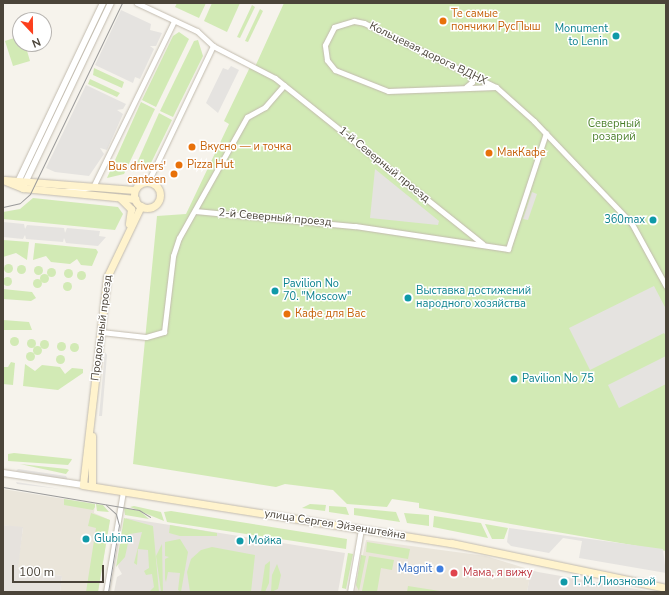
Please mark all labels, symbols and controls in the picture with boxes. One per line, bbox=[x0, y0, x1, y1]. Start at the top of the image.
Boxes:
place label: Те самые пончики РусПыш bbox=[451, 8, 541, 34]
north arrow bbox=[12, 12, 52, 52]
marker: Те самые пончики РусПыш bbox=[438, 16, 448, 26]
street label: Кольцевая дорога ВДНХ bbox=[367, 20, 489, 88]
place label: Monument to Lenin bbox=[555, 23, 608, 49]
marker: Monument to Lenin bbox=[611, 31, 621, 41]
text: N bbox=[30, 34, 43, 51]
park label: Северный розарий bbox=[588, 118, 640, 144]
street label: 1-й Северный проезд bbox=[336, 124, 432, 206]
place label: Вкусно — и точка bbox=[200, 140, 292, 154]
marker: Вкусно — и точка bbox=[187, 142, 197, 152]
place label: МакКафе bbox=[497, 146, 546, 160]
marker: МакКафе bbox=[484, 148, 494, 158]
place label: Pizza Hut bbox=[187, 158, 234, 172]
marker: Pizza Hut bbox=[174, 160, 184, 170]
place label: Bus drivers' canteen bbox=[108, 161, 166, 187]
marker: Bus drivers' canteen bbox=[169, 169, 179, 179]
street label: 2-й Северный проезд bbox=[218, 206, 332, 230]
place label: 360max bbox=[604, 213, 645, 227]
marker: 360max bbox=[648, 215, 658, 225]
street label: Продольный проезд bbox=[89, 274, 115, 382]
place label: Pavilion No 70. "Moscow" bbox=[283, 278, 351, 304]
place label: Выставка достижений народного хозяйства bbox=[416, 285, 531, 311]
marker: Pavilion No 70. "Moscow" bbox=[270, 286, 280, 296]
marker: Выставка достижений народного хозяйства bbox=[403, 293, 413, 303]
place label: Кафе для Вас bbox=[295, 307, 366, 321]
marker: Кафе для Вас bbox=[282, 309, 292, 319]
place label: Pavilion No 75 bbox=[522, 372, 594, 386]
marker: Pavilion No 75 bbox=[509, 374, 519, 384]
street label: улица Сергея Эйзенштейна bbox=[263, 507, 407, 543]
place label: Glubina bbox=[94, 532, 132, 546]
marker: Glubina bbox=[81, 534, 91, 544]
place label: Мойка bbox=[248, 534, 282, 548]
marker: Мойка bbox=[235, 536, 245, 546]
scale bar bbox=[14, 557, 106, 583]
place label: Magnit bbox=[398, 562, 432, 576]
text: 100 m bbox=[19, 564, 54, 580]
marker: Magnit bbox=[435, 564, 445, 574]
place label: Мама, я вижу bbox=[463, 566, 532, 580]
marker: Мама, я вижу bbox=[448, 567, 460, 579]
place label: Т. М. Лиозновой bbox=[572, 575, 656, 589]
marker: Т. М. Лиозновой bbox=[559, 577, 569, 587]

